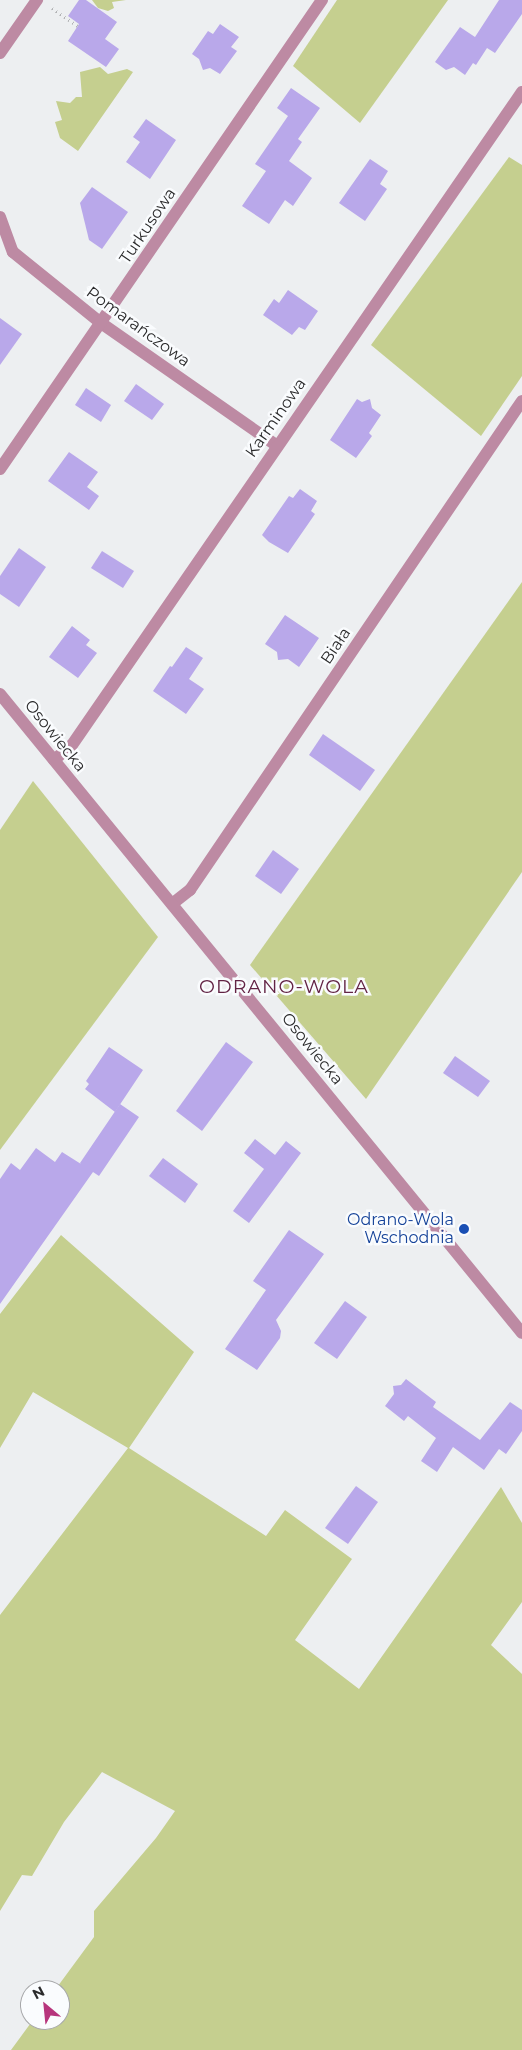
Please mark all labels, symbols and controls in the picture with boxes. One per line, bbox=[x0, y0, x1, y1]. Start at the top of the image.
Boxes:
street label: Turkusowa bbox=[116, 185, 180, 267]
street label: Pomarańczowa bbox=[82, 283, 194, 371]
street label: Karminowa bbox=[242, 375, 310, 461]
street label: Biała bbox=[317, 624, 355, 668]
street label: Osowiecka bbox=[20, 696, 90, 776]
district label: ODRANO-WOLA bbox=[198, 976, 370, 998]
street label: Osowiecka bbox=[277, 1009, 347, 1089]
place label: Odrano-Wola Wschodnia bbox=[347, 1210, 454, 1248]
marker: Odrano-Wola Wschodnia bbox=[458, 1223, 470, 1235]
north arrow bbox=[20, 1980, 70, 2030]
text: N bbox=[29, 1982, 48, 2003]

